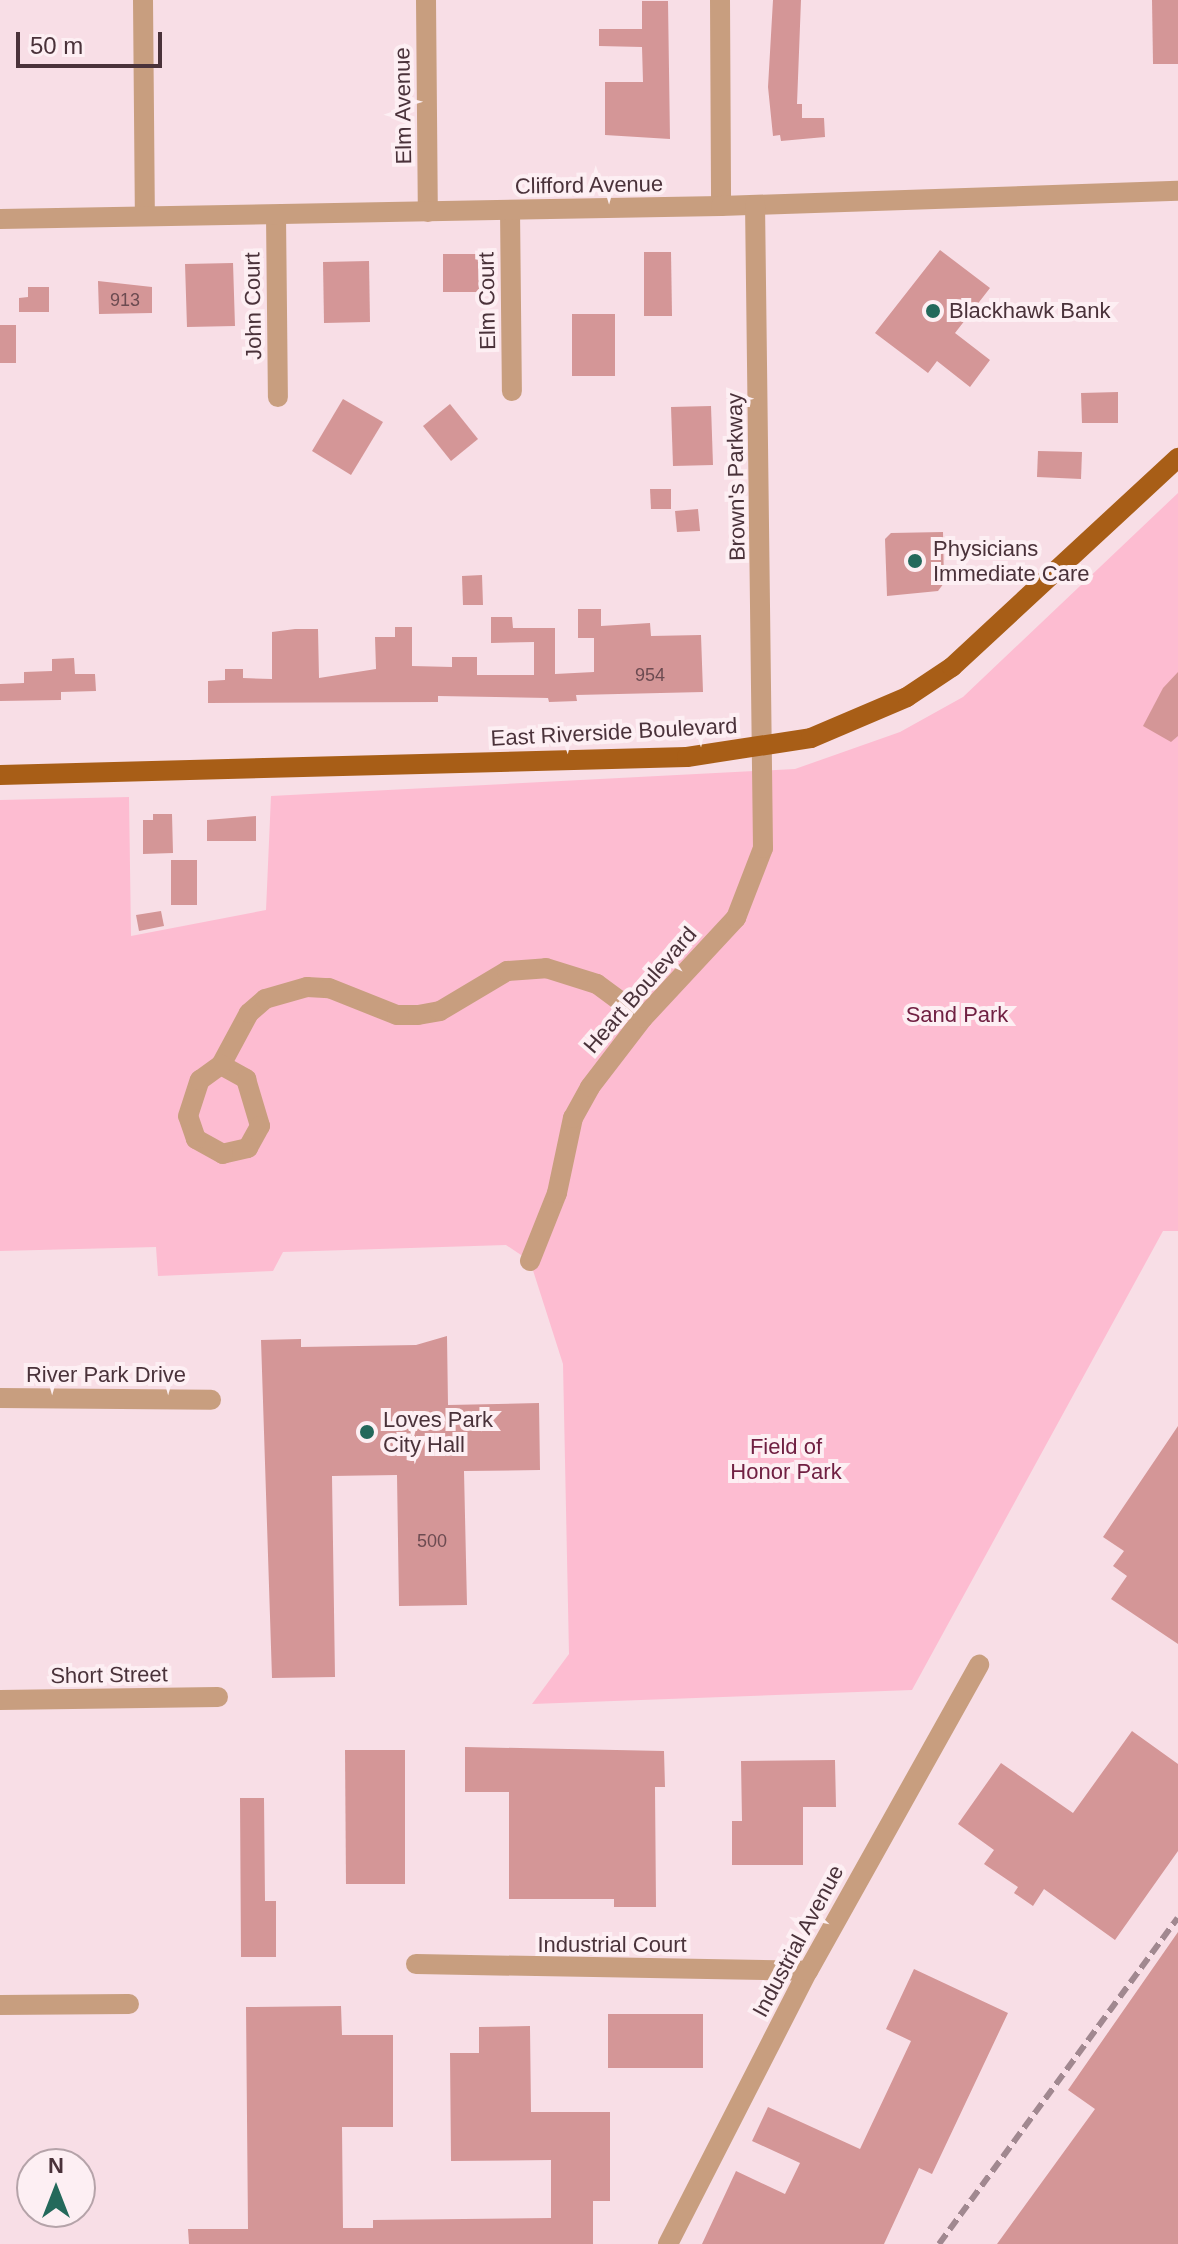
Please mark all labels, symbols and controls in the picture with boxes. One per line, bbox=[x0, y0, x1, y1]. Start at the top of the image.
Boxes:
scale bar bbox=[20, 16, 166, 66]
text: 50 m bbox=[30, 32, 83, 59]
street label: Elm Avenue bbox=[389, 47, 417, 165]
street label: Clifford Avenue bbox=[514, 170, 664, 200]
street label: John Court bbox=[239, 252, 267, 360]
street label: Elm Court bbox=[473, 252, 501, 350]
house number: 913 bbox=[110, 289, 140, 311]
place label: Blackhawk Bank bbox=[949, 298, 1110, 324]
marker: Blackhawk Bank bbox=[924, 302, 942, 320]
street label: Brown's Parkway bbox=[721, 393, 751, 561]
place label: Physicians Immediate Care bbox=[933, 535, 1090, 586]
marker: Physicians Immediate Care bbox=[904, 550, 926, 572]
house number: 954 bbox=[635, 664, 665, 686]
street label: East Riverside Boulevard bbox=[490, 712, 738, 752]
street label: Heart Boulevard bbox=[578, 921, 702, 1059]
park label: Sand Park bbox=[906, 1002, 1008, 1028]
street label: River Park Drive bbox=[26, 1362, 186, 1388]
place label: Loves Park City Hall bbox=[383, 1406, 493, 1458]
marker: Loves Park City Hall bbox=[358, 1423, 376, 1441]
park label: Field of Honor Park bbox=[730, 1433, 842, 1484]
house number: 500 bbox=[417, 1530, 447, 1552]
street label: Short Street bbox=[50, 1661, 168, 1689]
street label: Industrial Avenue bbox=[747, 1860, 849, 2022]
street label: Industrial Court bbox=[537, 1932, 687, 1958]
north arrow bbox=[16, 2148, 96, 2228]
text: N bbox=[48, 2153, 64, 2178]

